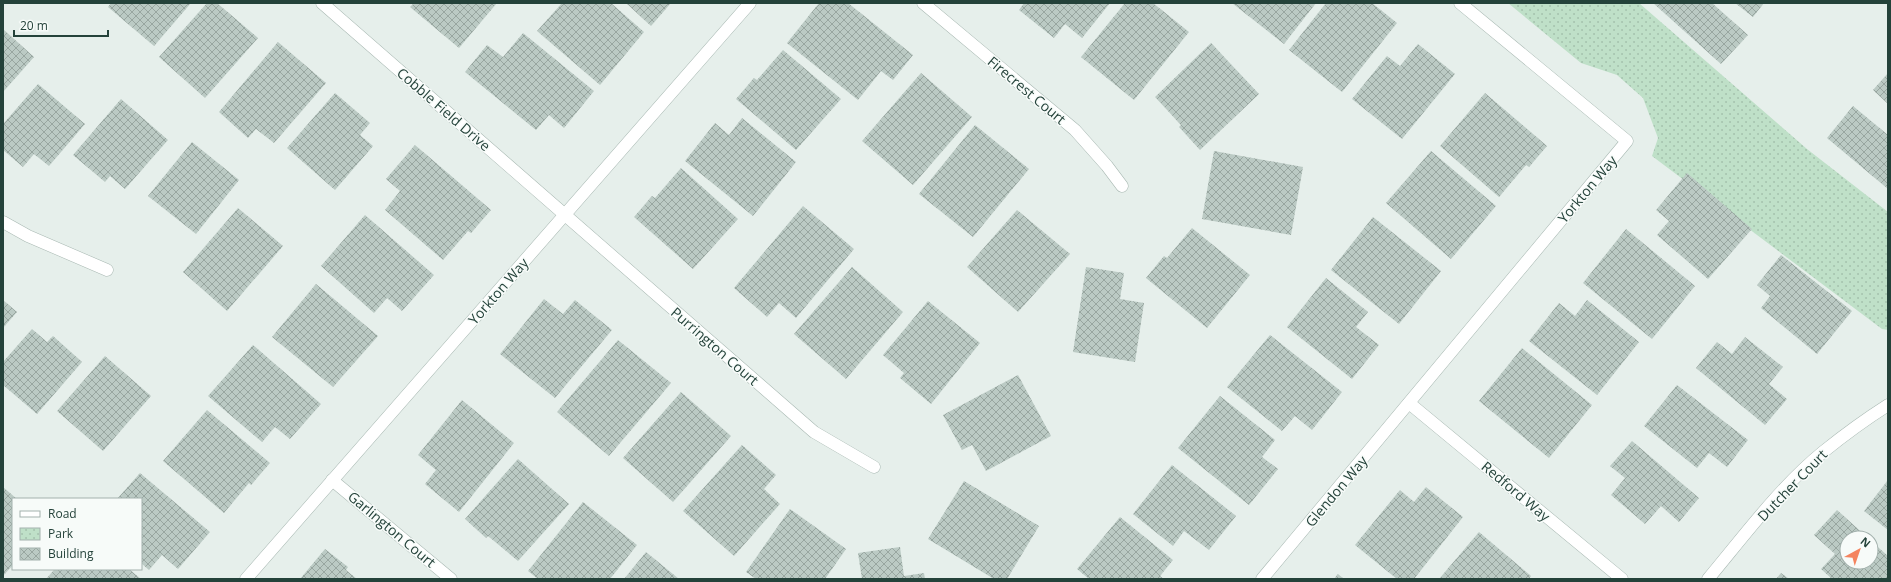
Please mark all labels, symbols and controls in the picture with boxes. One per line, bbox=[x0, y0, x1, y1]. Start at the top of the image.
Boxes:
scale bar bbox=[14, 12, 108, 38]
text: 20 m bbox=[20, 17, 48, 34]
street label: Firecrest Court bbox=[984, 52, 1070, 128]
street label: Cobble Field Drive bbox=[393, 63, 495, 155]
street label: Yorkton Way bbox=[1553, 150, 1621, 227]
street label: Yorkton Way bbox=[464, 253, 533, 328]
street label: Purrington Court bbox=[667, 303, 763, 389]
street label: Dutcher Court bbox=[1753, 445, 1831, 525]
street label: Glendon Way bbox=[1301, 451, 1372, 530]
street label: Redford Way bbox=[1478, 457, 1555, 526]
street label: Garlington Court bbox=[344, 487, 440, 571]
legend bbox=[12, 498, 142, 570]
text: Road bbox=[48, 505, 77, 522]
text: Park bbox=[48, 525, 74, 542]
north arrow bbox=[1839, 530, 1879, 570]
text: N bbox=[1857, 533, 1874, 551]
text: Building bbox=[48, 545, 94, 562]

